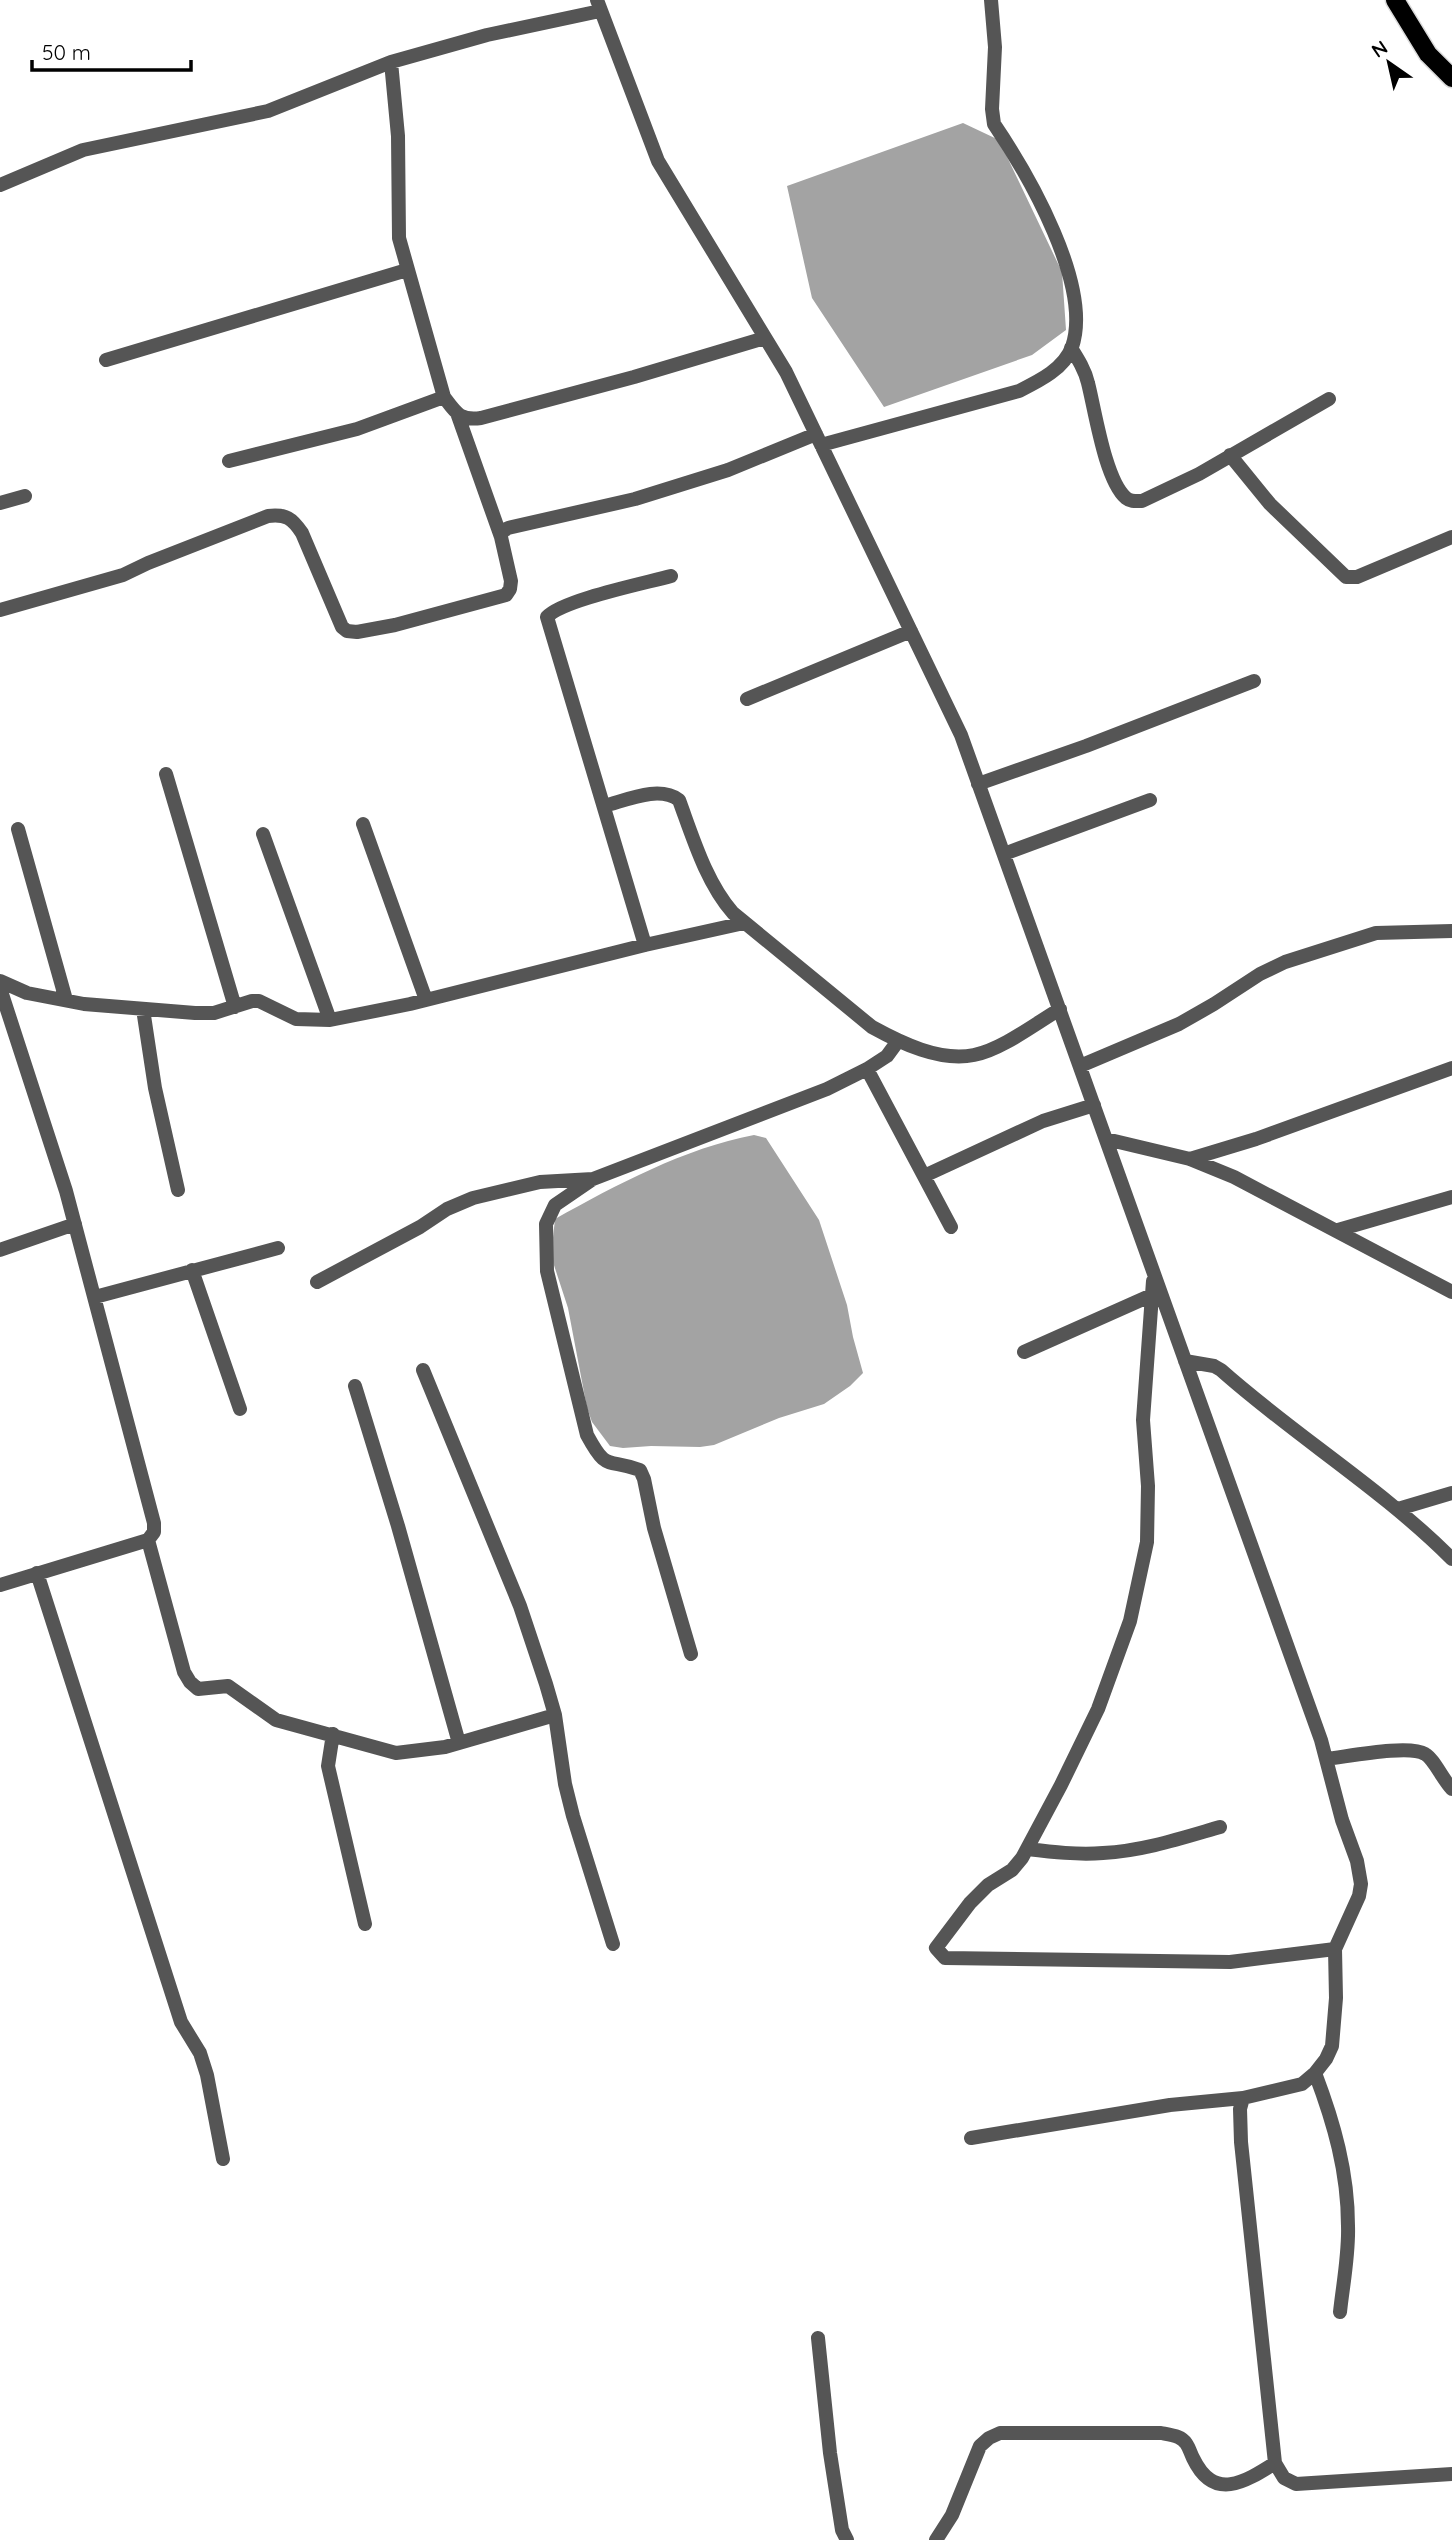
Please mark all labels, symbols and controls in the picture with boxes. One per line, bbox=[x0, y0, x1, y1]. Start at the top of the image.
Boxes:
scale bar bbox=[32, 28, 191, 72]
north arrow bbox=[1354, 28, 1424, 98]
text: N bbox=[1367, 35, 1392, 63]
text: 50 m bbox=[42, 39, 91, 65]

